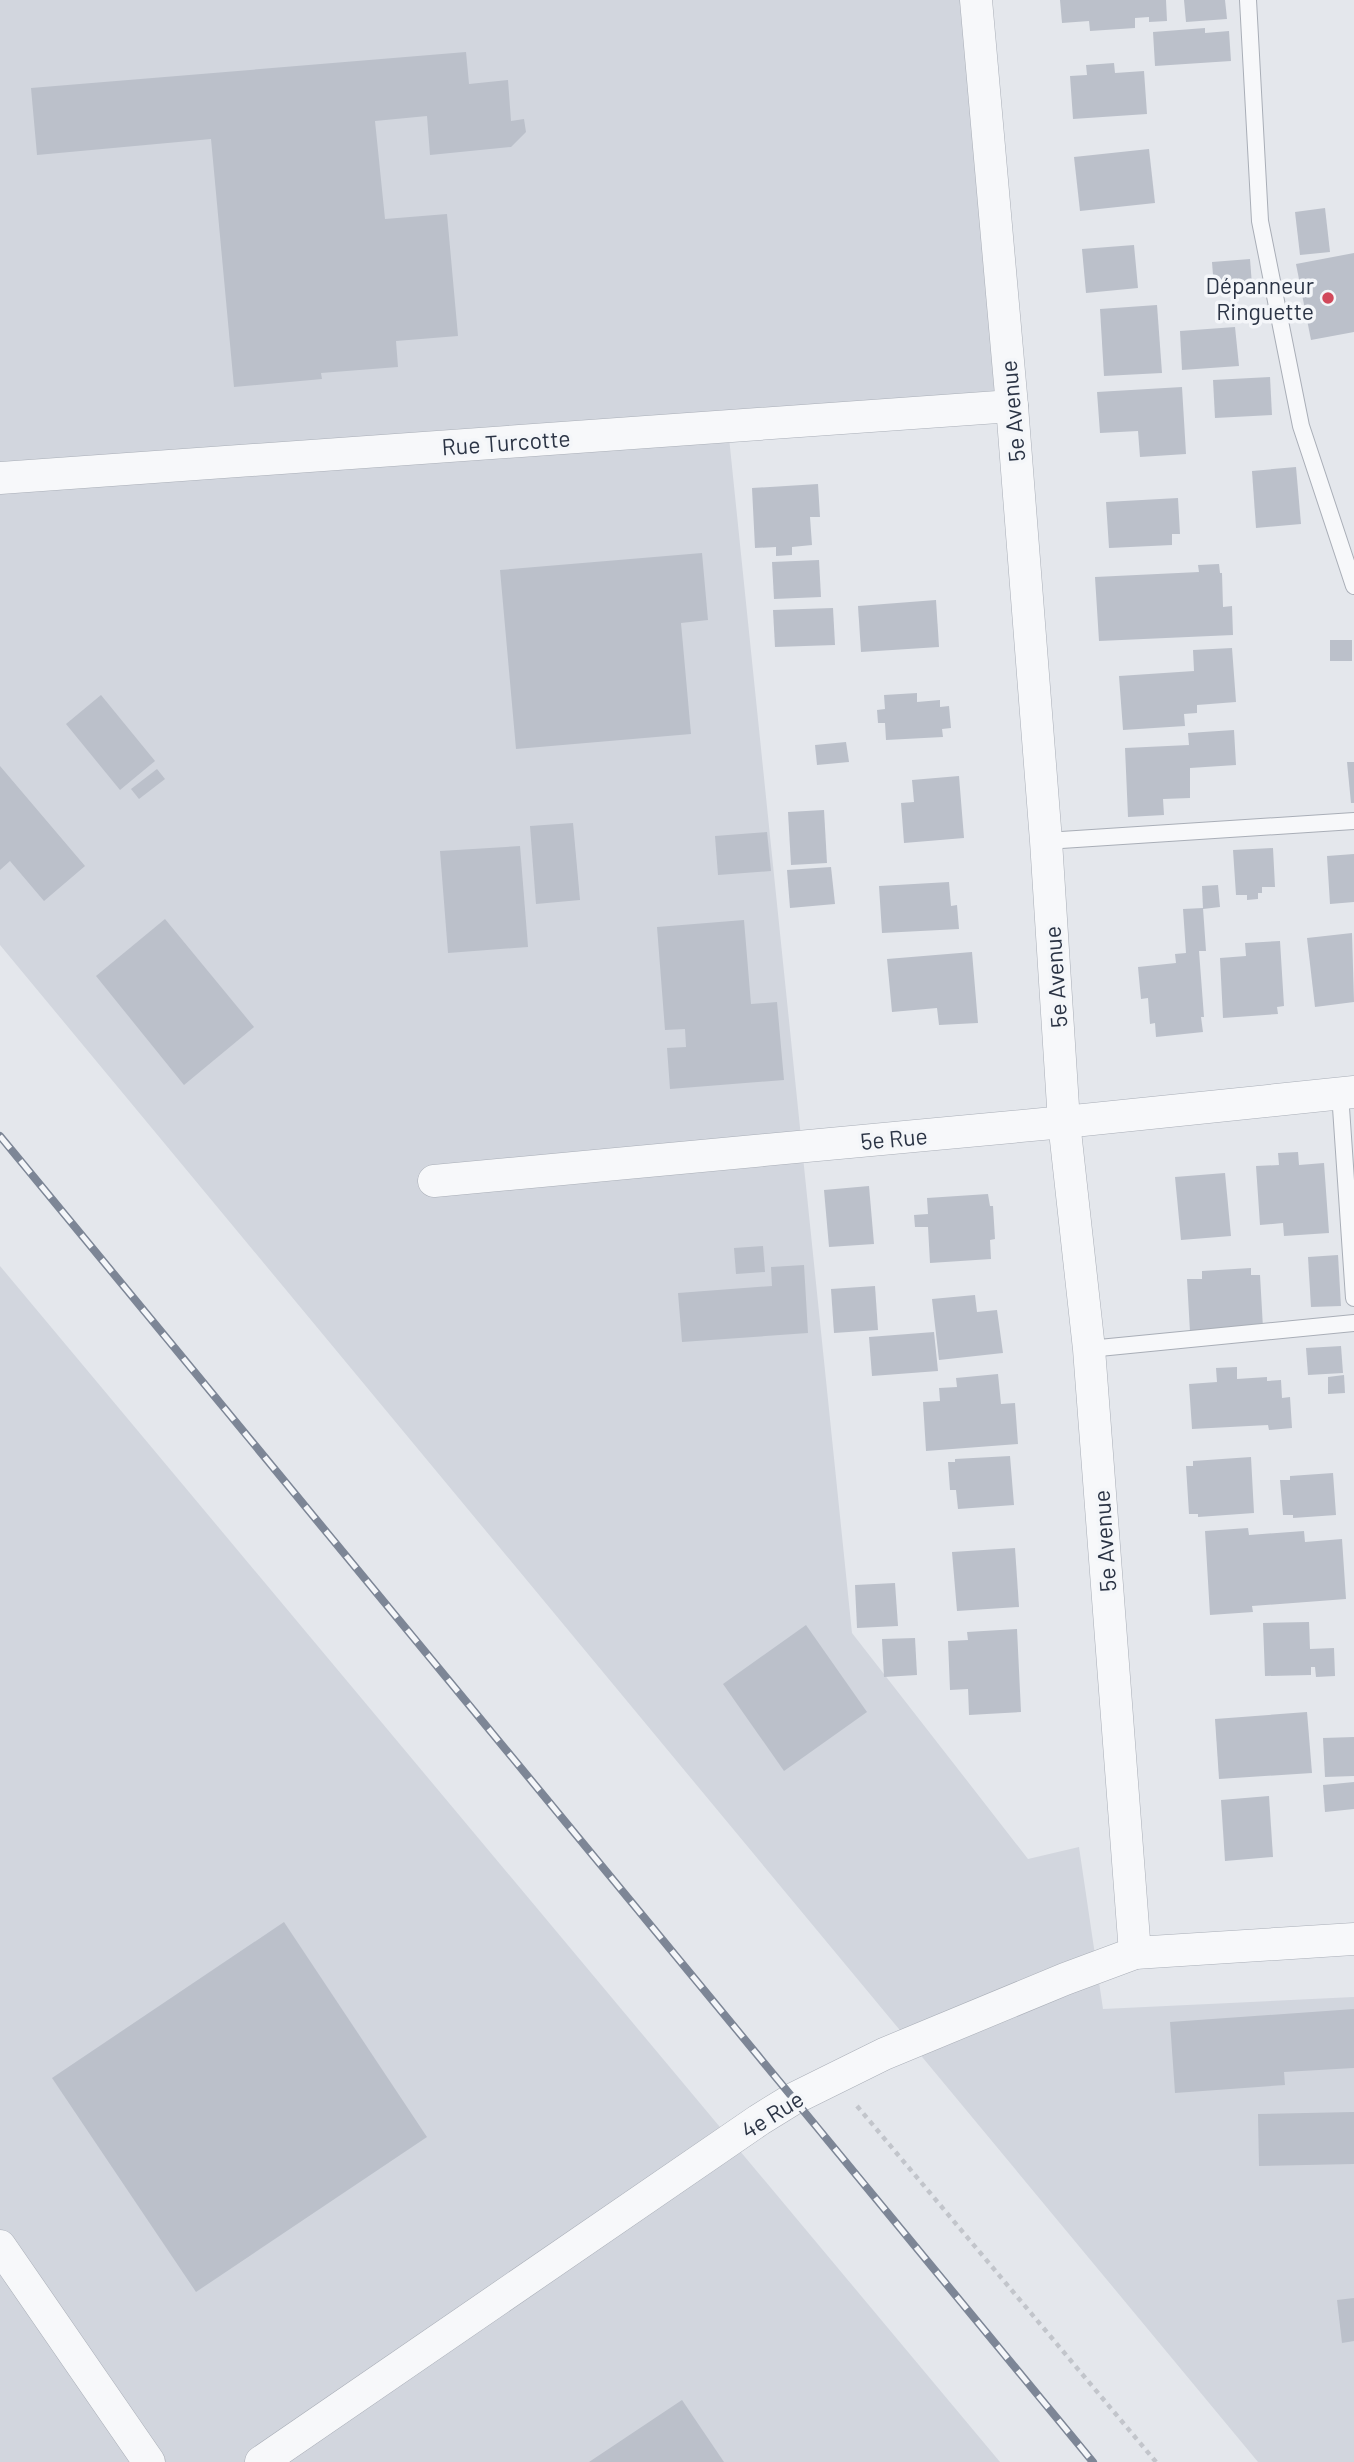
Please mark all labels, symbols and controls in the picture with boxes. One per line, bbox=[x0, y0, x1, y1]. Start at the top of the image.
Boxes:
place label: Dépanneur Ringuette bbox=[1205, 271, 1315, 325]
marker: Dépanneur Ringuette bbox=[1320, 290, 1336, 306]
street label: 5e Avenue bbox=[994, 359, 1030, 463]
street label: Rue Turcotte bbox=[441, 424, 571, 460]
street label: 5e Avenue bbox=[1037, 925, 1073, 1029]
street label: 5e Rue bbox=[859, 1121, 929, 1155]
street label: 5e Avenue bbox=[1086, 1489, 1122, 1593]
street label: 4e Rue bbox=[736, 2084, 808, 2144]

